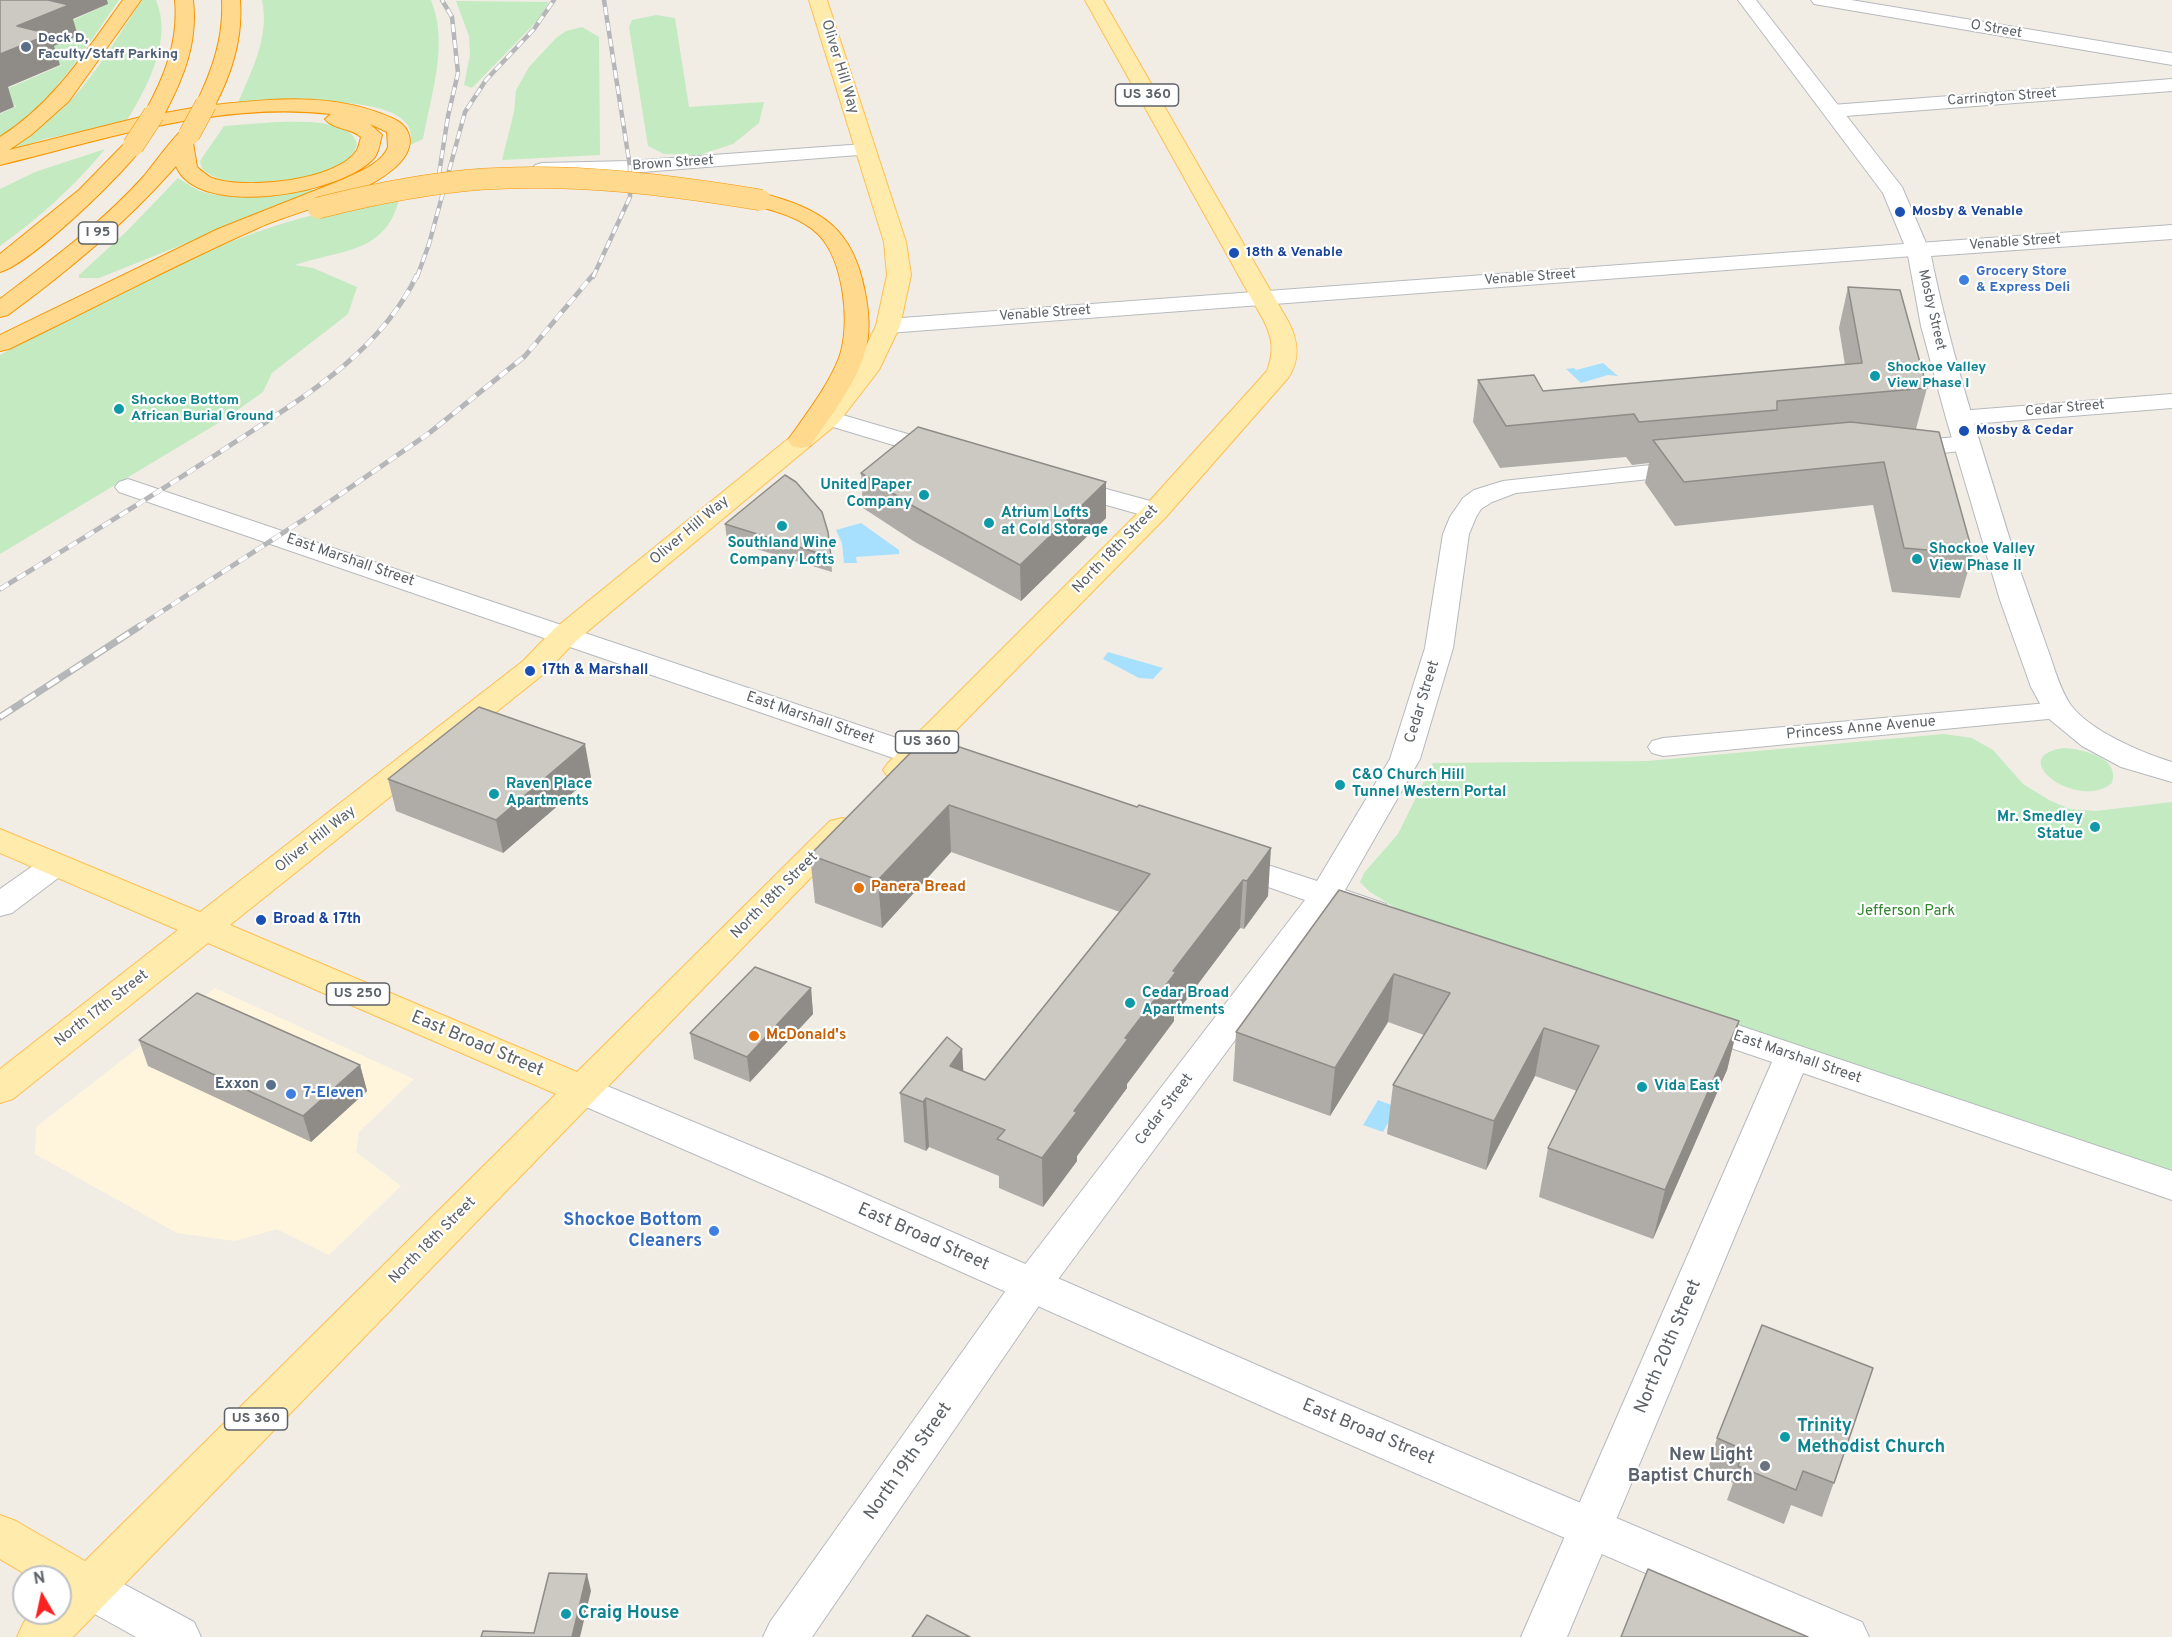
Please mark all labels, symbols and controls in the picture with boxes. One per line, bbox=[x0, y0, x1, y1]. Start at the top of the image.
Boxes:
street label: O Street bbox=[1969, 17, 2023, 43]
street label: Oliver Hill Way bbox=[816, 18, 862, 116]
place label: Deck D, Faculty/Staff Parking bbox=[38, 31, 178, 63]
marker: Deck D, Faculty/Staff Parking bbox=[19, 40, 33, 54]
road number: US 360 bbox=[1116, 84, 1178, 106]
street label: Carrington Street bbox=[1947, 86, 2057, 110]
street label: Brown Street bbox=[632, 153, 714, 175]
place label: Mosby & Venable bbox=[1912, 204, 2023, 220]
marker: Mosby & Venable bbox=[1893, 205, 1907, 219]
road number: I 95 bbox=[78, 222, 118, 244]
street label: Venable Street bbox=[1969, 231, 2061, 255]
place label: 18th & Venable bbox=[1246, 245, 1343, 261]
marker: 18th & Venable bbox=[1227, 246, 1241, 260]
place label: Grocery Store & Express Deli bbox=[1976, 264, 2070, 296]
street label: Venable Street bbox=[1484, 266, 1576, 290]
street label: Mosby Street bbox=[1914, 268, 1948, 352]
marker: Grocery Store & Express Deli bbox=[1957, 273, 1971, 287]
street label: Venable Street bbox=[999, 302, 1091, 326]
place label: Shockoe Valley View Phase I bbox=[1887, 360, 1986, 392]
marker: Shockoe Valley View Phase I bbox=[1868, 369, 1882, 383]
place label: Shockoe Bottom African Burial Ground bbox=[131, 393, 274, 425]
street label: Cedar Street bbox=[2025, 397, 2105, 421]
marker: Shockoe Bottom African Burial Ground bbox=[112, 402, 126, 416]
place label: Mosby & Cedar bbox=[1976, 423, 2074, 439]
marker: Mosby & Cedar bbox=[1957, 424, 1971, 438]
place label: United Paper Company bbox=[820, 477, 912, 512]
marker: United Paper Company bbox=[917, 488, 931, 502]
street label: Oliver Hill Way bbox=[647, 493, 733, 569]
street label: North 18th Street bbox=[1069, 502, 1163, 598]
place label: Atrium Lofts at Cold Storage bbox=[1001, 505, 1108, 540]
marker: Atrium Lofts at Cold Storage bbox=[982, 516, 996, 530]
marker: Southland Wine Company Lofts bbox=[775, 519, 789, 533]
street label: East Marshall Street bbox=[284, 531, 416, 591]
place label: Southland Wine Company Lofts bbox=[727, 535, 837, 570]
place label: Shockoe Valley View Phase II bbox=[1929, 541, 2035, 576]
marker: Shockoe Valley View Phase II bbox=[1910, 552, 1924, 566]
street label: Cedar Street bbox=[1402, 659, 1444, 745]
place label: 17th & Marshall bbox=[542, 662, 648, 680]
marker: 17th & Marshall bbox=[523, 664, 537, 678]
street label: East Marshall Street bbox=[744, 689, 876, 749]
street label: Princess Anne Avenue bbox=[1785, 713, 1937, 745]
road number: US 360 bbox=[896, 731, 958, 753]
place label: C&O Church Hill Tunnel Western Portal bbox=[1352, 767, 1506, 802]
place label: Raven Place Apartments bbox=[506, 776, 592, 811]
marker: C&O Church Hill Tunnel Western Portal bbox=[1333, 778, 1347, 792]
marker: Raven Place Apartments bbox=[487, 787, 501, 801]
street label: Oliver Hill Way bbox=[272, 803, 360, 877]
place label: Mr. Smedley Statue bbox=[1997, 809, 2083, 844]
marker: Mr. Smedley Statue bbox=[2088, 820, 2102, 834]
street label: North 18th Street bbox=[728, 849, 822, 943]
place label: Panera Bread bbox=[871, 879, 966, 897]
marker: Panera Bread bbox=[852, 881, 866, 895]
park label: Jefferson Park bbox=[1857, 903, 1955, 921]
place label: Broad & 17th bbox=[273, 911, 361, 929]
marker: Broad & 17th bbox=[254, 913, 268, 927]
street label: North 17th Street bbox=[52, 967, 152, 1051]
road number: US 250 bbox=[326, 983, 389, 1005]
place label: Cedar Broad Apartments bbox=[1142, 985, 1229, 1020]
marker: Cedar Broad Apartments bbox=[1123, 996, 1137, 1010]
street label: East Broad Street bbox=[408, 1007, 546, 1083]
place label: McDonald's bbox=[766, 1027, 846, 1045]
street label: East Marshall Street bbox=[1731, 1028, 1863, 1088]
marker: McDonald's bbox=[747, 1029, 761, 1043]
street label: Cedar Street bbox=[1132, 1071, 1198, 1149]
place label: Exxon bbox=[215, 1076, 259, 1094]
marker: Exxon bbox=[264, 1078, 278, 1092]
place label: Vida East bbox=[1654, 1078, 1720, 1096]
marker: Vida East bbox=[1635, 1080, 1649, 1094]
place label: 7-Eleven bbox=[303, 1085, 364, 1103]
marker: 7-Eleven bbox=[284, 1087, 298, 1101]
street label: North 18th Street bbox=[386, 1194, 480, 1288]
street label: East Broad Street bbox=[854, 1199, 992, 1277]
place label: Shockoe Bottom Cleaners bbox=[563, 1210, 702, 1252]
marker: Shockoe Bottom Cleaners bbox=[707, 1224, 721, 1238]
street label: North 20th Street bbox=[1631, 1277, 1707, 1417]
street label: East Broad Street bbox=[1299, 1395, 1437, 1471]
street label: North 19th Street bbox=[860, 1399, 958, 1525]
road number: US 360 bbox=[224, 1408, 288, 1430]
place label: Trinity Methodist Church bbox=[1797, 1416, 1945, 1458]
marker: Trinity Methodist Church bbox=[1778, 1430, 1792, 1444]
place label: New Light Baptist Church bbox=[1628, 1445, 1753, 1488]
marker: New Light Baptist Church bbox=[1758, 1459, 1772, 1473]
north arrow bbox=[12, 1565, 72, 1625]
text: N bbox=[32, 1568, 47, 1590]
place label: Craig House bbox=[578, 1603, 679, 1625]
marker: Craig House bbox=[559, 1607, 573, 1621]

